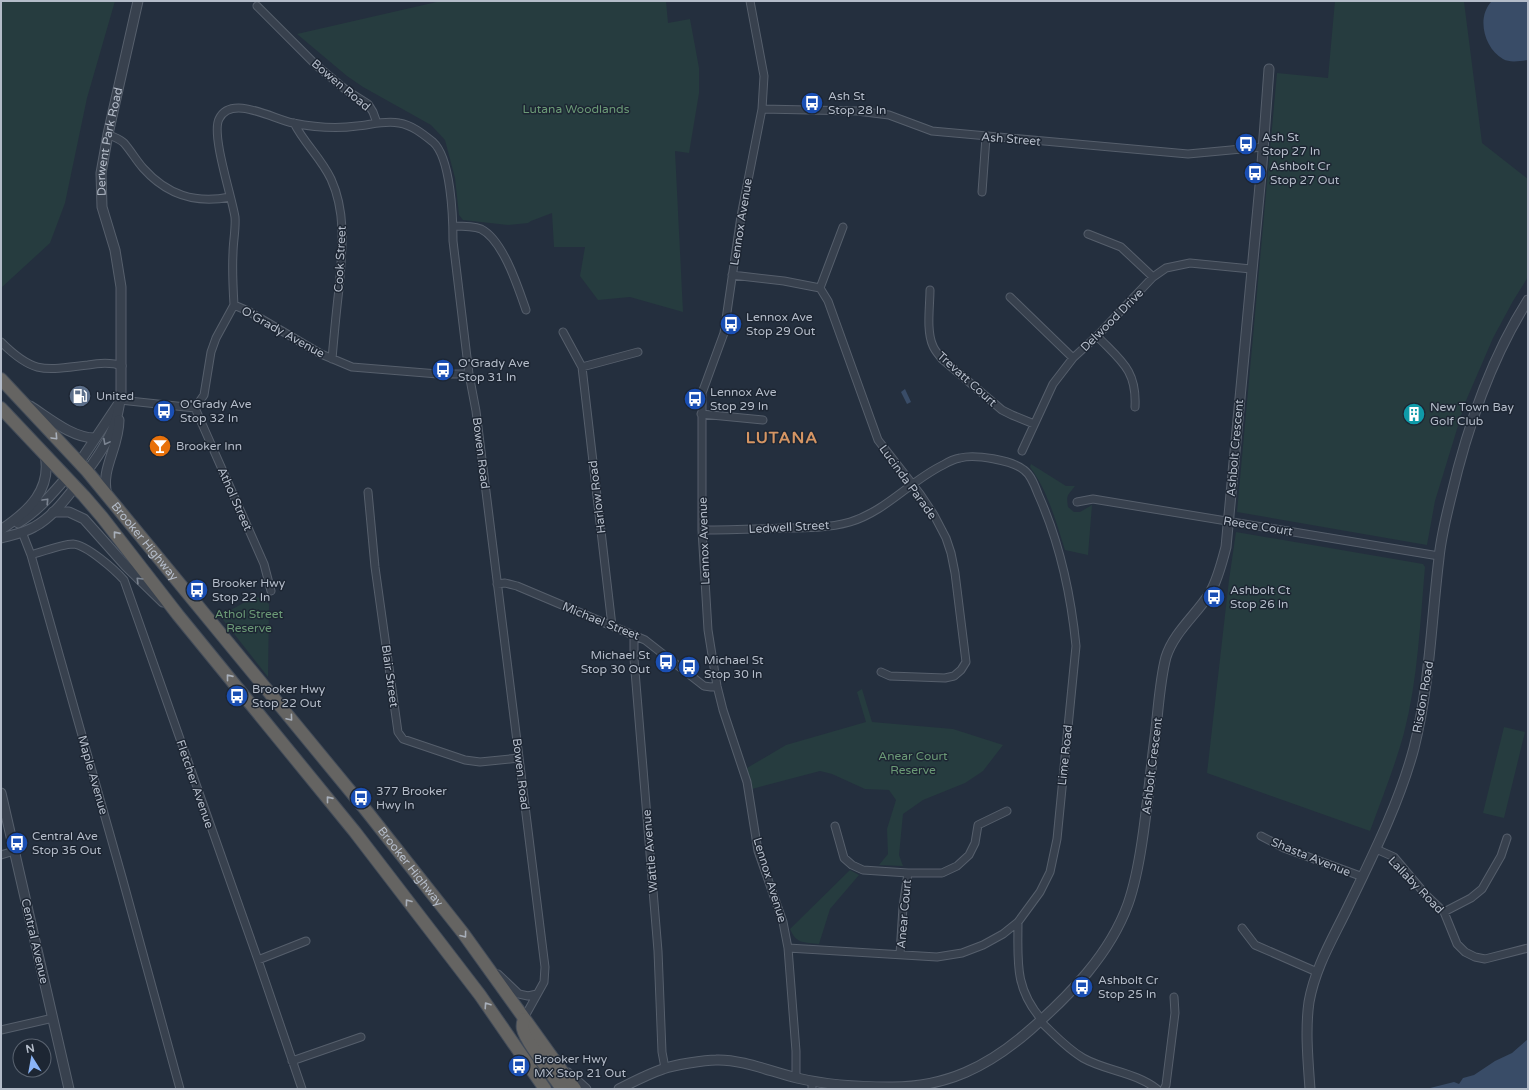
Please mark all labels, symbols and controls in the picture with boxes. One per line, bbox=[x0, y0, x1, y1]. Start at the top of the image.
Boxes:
street label: Bowen Road bbox=[309, 56, 373, 114]
street label: Derwent Park Road bbox=[94, 86, 125, 196]
place label: Ash St Stop 28 In bbox=[828, 89, 886, 117]
bus stop icon: Ash St Stop 28 In bbox=[799, 90, 825, 116]
park label: Lutana Woodlands bbox=[523, 102, 630, 116]
street label: Ash Street bbox=[981, 129, 1042, 149]
place label: Ash St Stop 27 In bbox=[1262, 130, 1320, 158]
bus stop icon: Ash St Stop 27 In bbox=[1233, 131, 1259, 157]
place label: Ashbolt Cr Stop 27 Out bbox=[1270, 159, 1340, 187]
bus stop icon: Ashbolt Cr Stop 27 Out bbox=[1242, 160, 1268, 186]
street label: Lennox Avenue bbox=[727, 177, 755, 267]
street label: Cook Street bbox=[331, 225, 349, 293]
street label: Delwood Drive bbox=[1078, 286, 1146, 354]
street label: O'Grady Avenue bbox=[239, 303, 327, 361]
place label: Lennox Ave Stop 29 Out bbox=[746, 310, 816, 338]
bus stop icon: Lennox Ave Stop 29 Out bbox=[718, 311, 744, 337]
street label: Trevatt Court bbox=[935, 349, 1000, 410]
place label: O'Grady Ave Stop 31 In bbox=[458, 356, 530, 384]
bus stop icon: O'Grady Ave Stop 31 In bbox=[430, 357, 456, 383]
fuel station icon: United bbox=[67, 383, 93, 409]
place label: Lennox Ave Stop 29 In bbox=[710, 385, 777, 413]
bus stop icon: Lennox Ave Stop 29 In bbox=[682, 386, 708, 412]
place label: United bbox=[96, 389, 134, 403]
place label: O'Grady Ave Stop 32 In bbox=[180, 397, 252, 425]
bus stop icon: O'Grady Ave Stop 32 In bbox=[151, 398, 177, 424]
street label: Ashbolt Crescent bbox=[1224, 398, 1246, 497]
place label: New Town Bay Golf Club bbox=[1430, 400, 1514, 428]
building icon: New Town Bay Golf Club bbox=[1401, 401, 1427, 427]
street label: Bowen Road bbox=[470, 416, 492, 490]
district label: LUTANA bbox=[746, 428, 818, 448]
one-way arrow bbox=[50, 432, 58, 440]
bar icon: Brooker Inn bbox=[147, 433, 173, 459]
one-way arrow bbox=[104, 438, 111, 445]
place label: Brooker Inn bbox=[176, 439, 242, 453]
street label: Lucinda Parade bbox=[876, 442, 940, 522]
street label: Harlow Road bbox=[586, 460, 608, 534]
street label: Athol Street bbox=[215, 465, 255, 533]
street label: Lennox Avenue bbox=[695, 497, 713, 585]
one-way arrow bbox=[41, 498, 48, 505]
street label: Brooker Highway bbox=[108, 499, 182, 584]
street label: Reece Court bbox=[1222, 514, 1294, 538]
street label: Ledwell Street bbox=[748, 518, 830, 536]
one-way arrow bbox=[114, 532, 121, 539]
place label: Brooker Hwy Stop 22 In bbox=[212, 576, 286, 604]
one-way arrow bbox=[136, 577, 144, 585]
bus stop icon: Brooker Hwy Stop 22 In bbox=[184, 577, 210, 603]
place label: Ashbolt Ct Stop 26 In bbox=[1230, 583, 1291, 611]
bus stop icon: Ashbolt Ct Stop 26 In bbox=[1201, 584, 1227, 610]
street label: Michael Street bbox=[560, 599, 642, 643]
park label: Athol Street Reserve bbox=[215, 607, 284, 635]
street label: Blair Street bbox=[379, 644, 401, 709]
place label: Michael St Stop 30 Out bbox=[581, 648, 650, 676]
bus stop icon: Michael St Stop 30 Out bbox=[653, 649, 679, 675]
place label: Michael St Stop 30 In bbox=[704, 653, 764, 681]
bus stop icon: Michael St Stop 30 In bbox=[676, 654, 702, 680]
street label: Risdon Road bbox=[1410, 660, 1436, 734]
one-way arrow bbox=[227, 674, 234, 681]
place label: Brooker Hwy Stop 22 Out bbox=[252, 682, 326, 710]
bus stop icon: Brooker Hwy Stop 22 Out bbox=[224, 683, 250, 709]
one-way arrow bbox=[286, 714, 293, 721]
street label: Ashbolt Crescent bbox=[1139, 716, 1165, 815]
street label: Lime Road bbox=[1055, 724, 1075, 786]
street label: Maple Avenue bbox=[75, 734, 111, 816]
street label: Bowen Road bbox=[510, 737, 532, 811]
street label: Fletcher Avenue bbox=[173, 738, 217, 830]
park label: Anear Court Reserve bbox=[878, 749, 948, 777]
place label: 377 Brooker Hwy In bbox=[376, 784, 447, 812]
bus stop icon: 377 Brooker Hwy In bbox=[348, 785, 374, 811]
one-way arrow bbox=[326, 797, 333, 804]
street label: Wattle Avenue bbox=[639, 809, 661, 893]
street label: Brooker Highway bbox=[375, 824, 447, 910]
place label: Central Ave Stop 35 Out bbox=[32, 829, 102, 857]
bus stop icon: Central Ave Stop 35 Out bbox=[4, 830, 30, 856]
street label: Shasta Avenue bbox=[1269, 835, 1353, 879]
street label: Lennox Avenue bbox=[750, 836, 790, 924]
street label: Lallaby Road bbox=[1385, 854, 1447, 916]
street label: Anear Court bbox=[894, 878, 914, 949]
street label: Central Avenue bbox=[18, 897, 52, 985]
one-way arrow bbox=[406, 899, 413, 906]
one-way arrow bbox=[459, 930, 466, 937]
place label: Ashbolt Cr Stop 25 In bbox=[1098, 973, 1159, 1001]
bus stop icon: Ashbolt Cr Stop 25 In bbox=[1069, 974, 1095, 1000]
one-way arrow bbox=[485, 1003, 492, 1010]
north arrow bbox=[12, 1038, 52, 1078]
text: N bbox=[25, 1041, 36, 1056]
place label: Brooker Hwy MX Stop 21 Out bbox=[534, 1052, 627, 1080]
bus stop icon: Brooker Hwy MX Stop 21 Out bbox=[506, 1053, 532, 1079]

